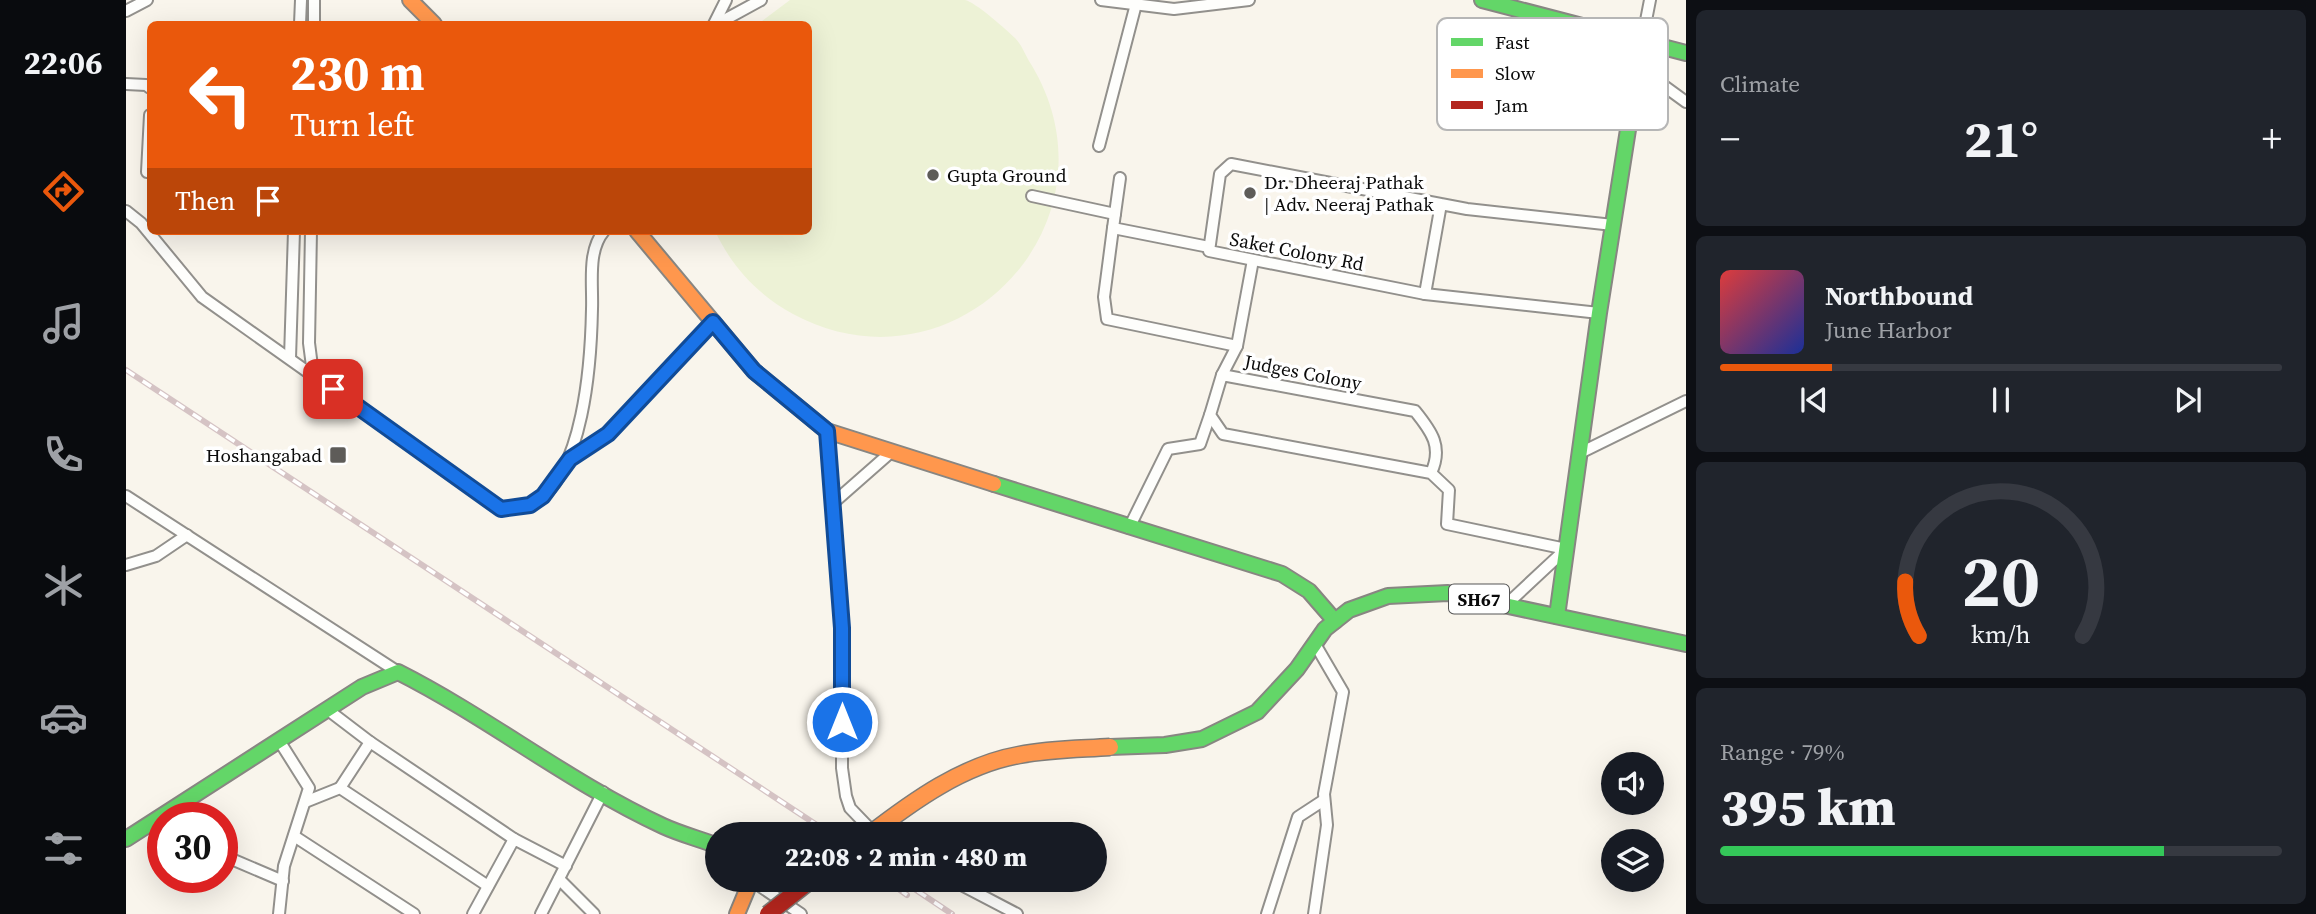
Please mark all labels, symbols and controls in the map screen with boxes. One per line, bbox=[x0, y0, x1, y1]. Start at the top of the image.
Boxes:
legend bbox=[1437, 18, 1668, 130]
text: Fast bbox=[1495, 29, 1530, 55]
text: 230 m bbox=[290, 39, 425, 106]
text: 22:06 bbox=[24, 41, 102, 85]
icon: left bbox=[175, 49, 266, 140]
text: Slow bbox=[1495, 60, 1536, 86]
text: Climate bbox=[1720, 68, 1800, 100]
text: Jam bbox=[1494, 92, 1528, 118]
text: Turn left bbox=[290, 103, 414, 147]
text: 21° bbox=[1964, 103, 2038, 174]
text: − bbox=[1720, 113, 1740, 165]
text: + bbox=[2262, 113, 2282, 165]
place label: Gupta Ground bbox=[947, 162, 1067, 188]
icon: directions bbox=[39, 167, 88, 216]
marker: Gupta Ground bbox=[925, 167, 941, 183]
place label: Dr. Dheeraj Pathak | Adv. Neeraj Pathak bbox=[1264, 169, 1434, 217]
icon: arrive bbox=[249, 182, 287, 220]
text: Then bbox=[175, 183, 235, 219]
marker: Dr. Dheeraj Pathak | Adv. Neeraj Pathak bbox=[1242, 185, 1258, 201]
street label: Saket Colony Rd bbox=[1228, 225, 1366, 277]
text: Northbound bbox=[1825, 278, 1973, 314]
icon: music bbox=[39, 299, 88, 348]
text: June Harbor bbox=[1825, 314, 1952, 346]
street label: Judges Colony bbox=[1241, 348, 1364, 396]
pin bbox=[303, 359, 363, 419]
icon: arrive bbox=[314, 370, 352, 408]
icon: previous bbox=[1795, 381, 1833, 419]
icon: pause bbox=[1982, 381, 2020, 419]
icon: next bbox=[2169, 381, 2207, 419]
icon: phone bbox=[39, 430, 88, 479]
place label: Hoshangabad bbox=[206, 442, 322, 468]
marker: Hoshangabad bbox=[328, 445, 348, 465]
text: 20 bbox=[1962, 531, 2040, 630]
icon: climate bbox=[39, 561, 88, 610]
road number: SH67 bbox=[1449, 584, 1509, 614]
text: km/h bbox=[1971, 617, 2031, 651]
position arrow bbox=[805, 685, 879, 759]
icon: car bbox=[39, 693, 88, 742]
text: Range · 79% bbox=[1720, 736, 1845, 768]
map controls bbox=[1601, 752, 1664, 892]
button: sound bbox=[1601, 752, 1664, 815]
text: 395 km bbox=[1720, 771, 1896, 842]
speed limit sign: 30 bbox=[147, 802, 238, 893]
icon: filters bbox=[39, 824, 88, 873]
button: layers bbox=[1601, 829, 1664, 892]
text: 22:08 · 2 min · 480 m bbox=[785, 839, 1027, 875]

